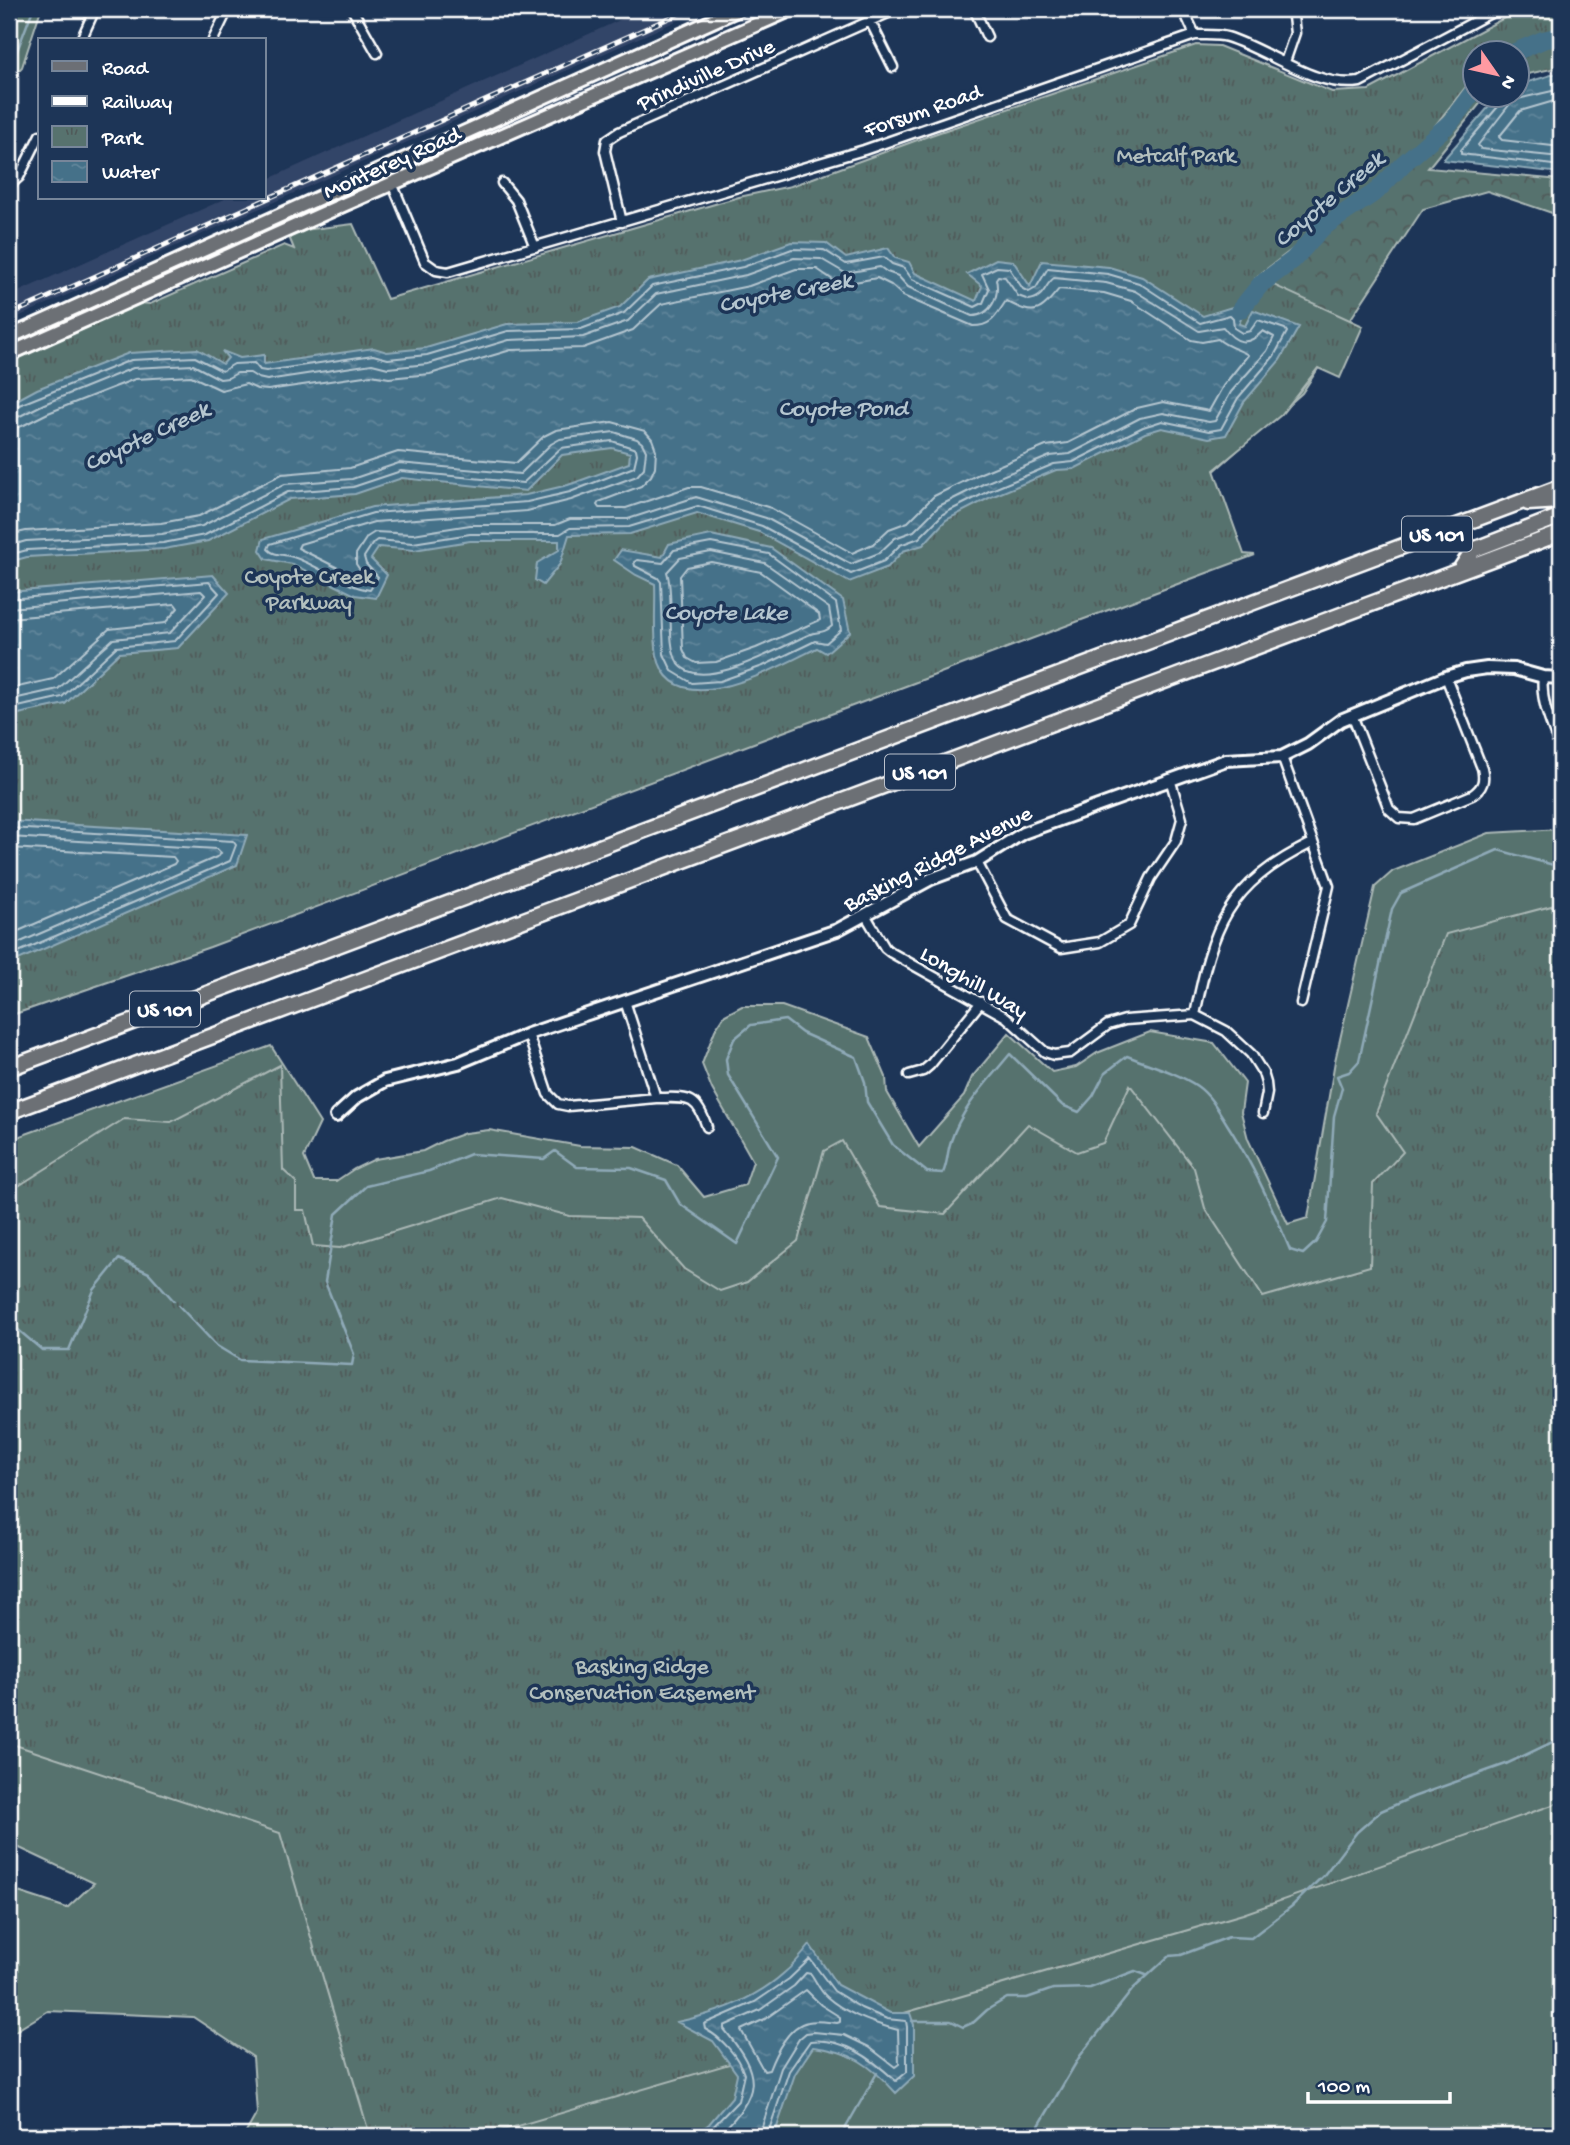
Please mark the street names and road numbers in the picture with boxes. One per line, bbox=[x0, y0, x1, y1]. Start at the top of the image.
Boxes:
street label: Prindiville Drive bbox=[632, 33, 781, 119]
street label: Forsum Road bbox=[860, 79, 987, 145]
street label: Monterey Road bbox=[320, 121, 466, 206]
road number: US 101 bbox=[1402, 516, 1472, 552]
road number: US 101 bbox=[885, 754, 955, 790]
street label: Basking Ridge Avenue bbox=[839, 800, 1038, 920]
street label: Longhill Way bbox=[914, 941, 1032, 1027]
road number: US 101 bbox=[130, 992, 200, 1026]

